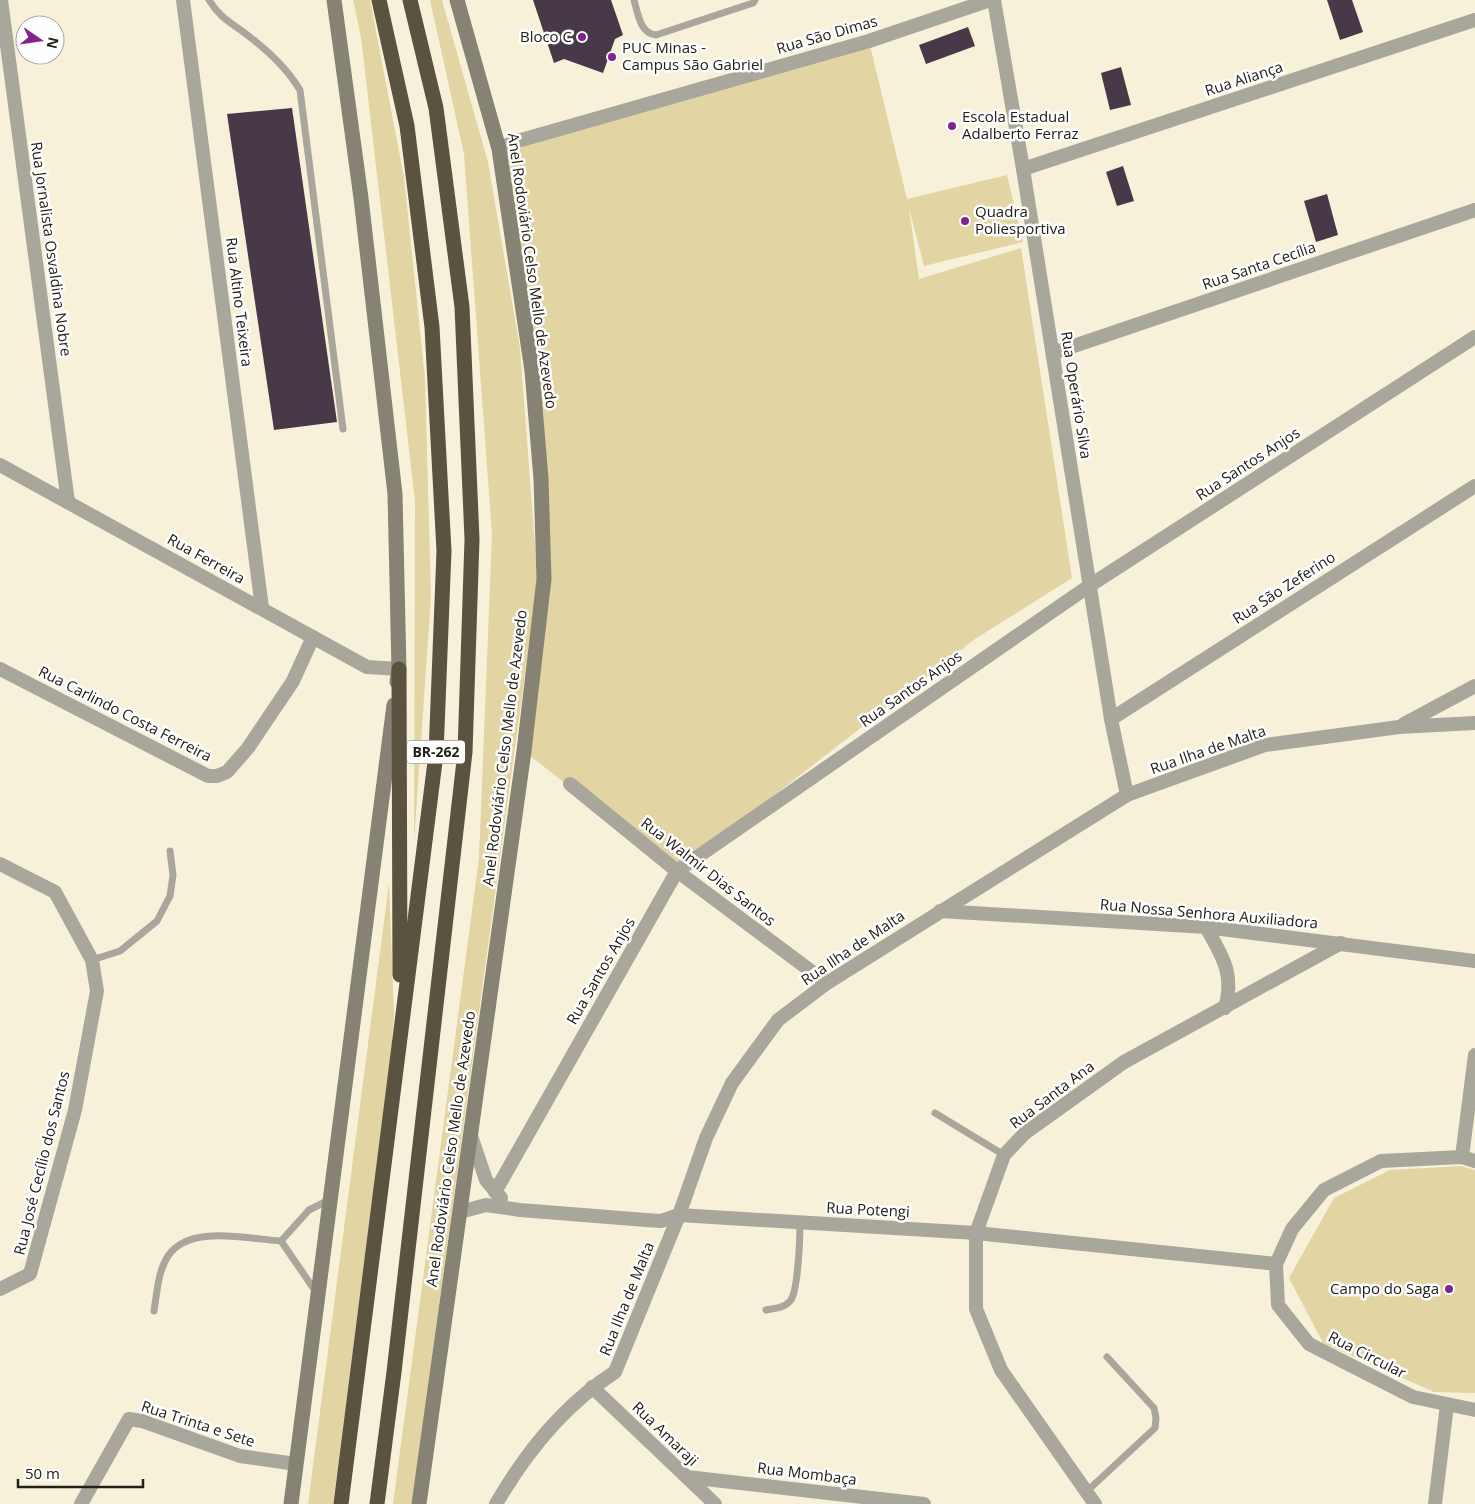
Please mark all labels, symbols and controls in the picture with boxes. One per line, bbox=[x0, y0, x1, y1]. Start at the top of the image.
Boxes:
street label: Rua São Dimas bbox=[774, 10, 880, 58]
north arrow bbox=[15, 15, 65, 65]
place label: Bloco C bbox=[520, 26, 572, 46]
marker: Bloco C bbox=[576, 31, 588, 43]
text: N bbox=[43, 35, 64, 51]
place label: PUC Minas - Campus São Gabriel bbox=[622, 37, 763, 74]
marker: PUC Minas - Campus São Gabriel bbox=[606, 51, 618, 63]
street label: Rua Aliança bbox=[1202, 56, 1285, 100]
place label: Escola Estadual Adalberto Ferraz bbox=[962, 106, 1079, 143]
marker: Escola Estadual Adalberto Ferraz bbox=[946, 120, 958, 132]
street label: Anel Rodoviário Celso Mello de Azevedo bbox=[504, 132, 562, 410]
street label: Rua Jornalista Osvaldina Nobre bbox=[27, 140, 77, 357]
place label: Quadra Poliesportiva bbox=[975, 201, 1065, 238]
marker: Quadra Poliesportiva bbox=[959, 215, 971, 227]
street label: Rua Altino Teixeira bbox=[222, 236, 258, 368]
street label: Rua Santa Cecília bbox=[1199, 236, 1318, 294]
street label: Rua Operário Silva bbox=[1057, 330, 1097, 460]
street label: Rua Santos Anjos bbox=[1191, 422, 1303, 504]
street label: Rua Ferreira bbox=[164, 529, 249, 588]
street label: Rua São Zeferino bbox=[1228, 546, 1339, 628]
street label: Anel Rodoviário Celso Mello de Azevedo bbox=[477, 608, 531, 887]
street label: Rua Santos Anjos bbox=[855, 645, 966, 731]
street label: Rua Carlindo Costa Ferreira bbox=[35, 661, 215, 766]
street label: Rua Ilha de Malta bbox=[1147, 720, 1268, 778]
road number: BR-262 bbox=[407, 740, 465, 764]
street label: Rua Walmir Dias Santos bbox=[637, 812, 780, 930]
street label: Rua Nossa Senhora Auxiliadora bbox=[1099, 894, 1319, 933]
street label: Rua Ilha de Malta bbox=[797, 905, 908, 989]
street label: Rua Santos Anjos bbox=[561, 913, 639, 1028]
street label: Anel Rodoviário Celso Mello de Azevedo bbox=[421, 1010, 479, 1288]
street label: Rua Santa Ana bbox=[1005, 1056, 1098, 1133]
street label: Rua José Cecílio dos Santos bbox=[8, 1069, 74, 1257]
street label: Rua Potengi bbox=[826, 1197, 910, 1221]
street label: Rua Ilha de Malta bbox=[594, 1239, 658, 1358]
place label: Campo do Saga bbox=[1330, 1278, 1439, 1298]
marker: Campo do Saga bbox=[1443, 1283, 1455, 1295]
street label: Rua Circular bbox=[1325, 1326, 1410, 1382]
street label: Rua Trinta e Sete bbox=[139, 1395, 258, 1451]
street label: Rua Amaraji bbox=[628, 1397, 703, 1470]
scale bar bbox=[18, 1456, 142, 1488]
street label: Rua Mombaça bbox=[756, 1457, 858, 1489]
text: 50 m bbox=[25, 1463, 60, 1483]

